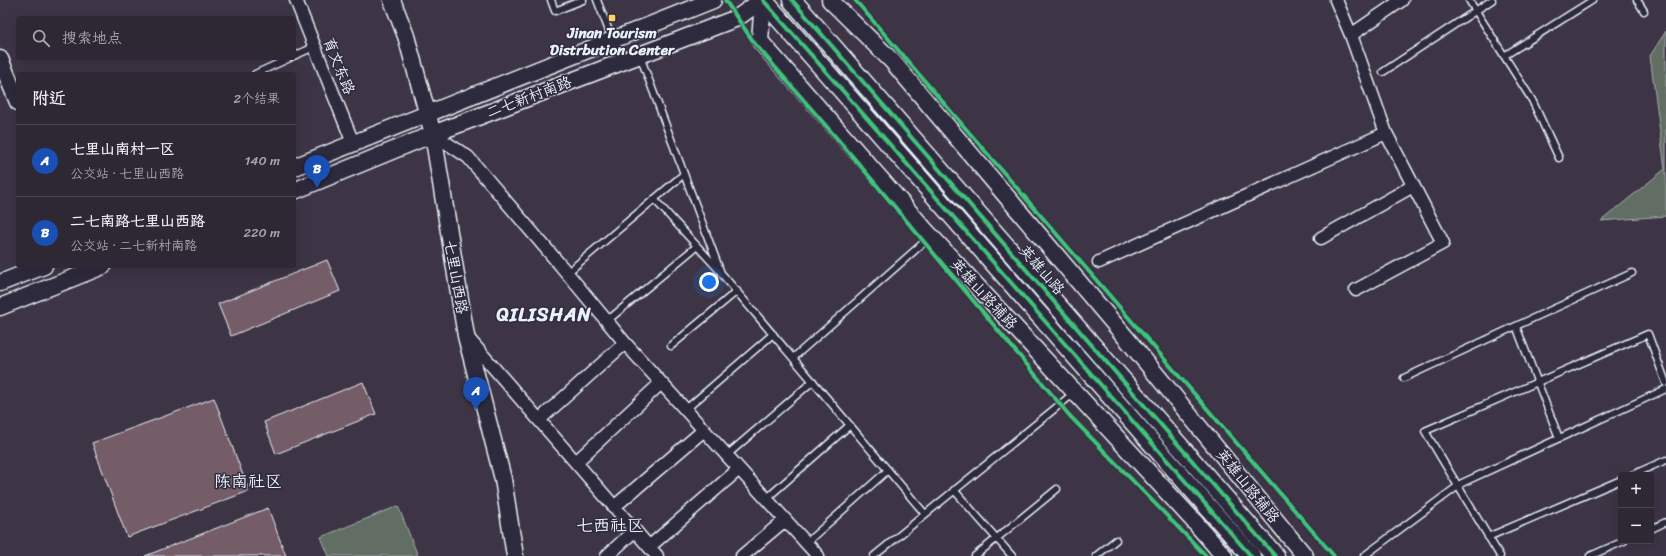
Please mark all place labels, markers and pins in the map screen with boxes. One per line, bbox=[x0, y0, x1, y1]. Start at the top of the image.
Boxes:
marker: Jinan Tourism Distrbution Center bbox=[607, 13, 617, 23]
place label: Jinan Tourism Distrbution Center bbox=[550, 20, 676, 63]
pin: B bbox=[304, 155, 330, 188]
pin: A bbox=[463, 377, 489, 410]

